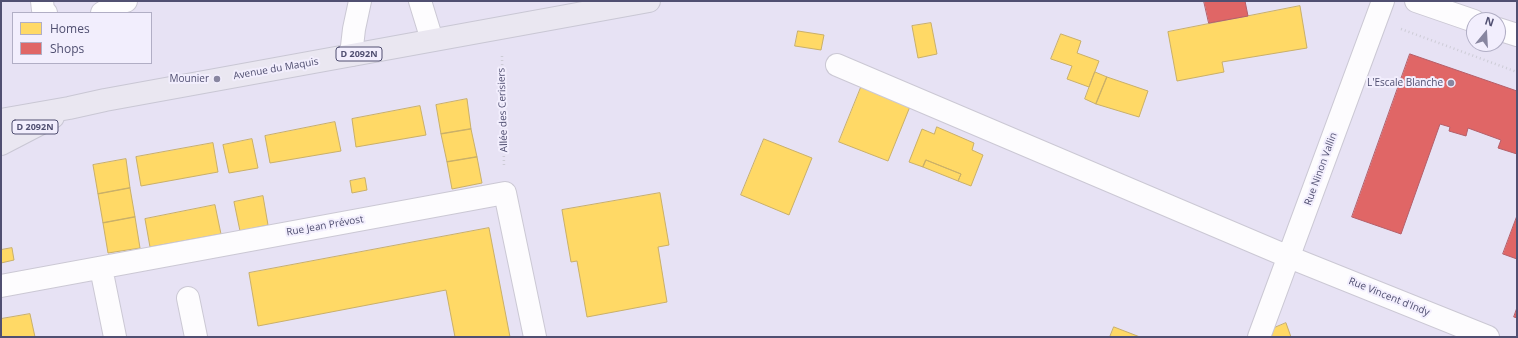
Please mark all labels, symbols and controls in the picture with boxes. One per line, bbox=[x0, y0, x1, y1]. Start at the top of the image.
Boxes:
legend bbox=[12, 12, 152, 64]
north arrow bbox=[1466, 12, 1506, 52]
text: N bbox=[1483, 13, 1496, 30]
text: Homes bbox=[50, 20, 90, 37]
text: Shops bbox=[50, 40, 84, 57]
road number: D 2092N bbox=[336, 47, 382, 61]
street label: Avenue du Maquis bbox=[232, 56, 320, 82]
street label: Allée des Cerisiers bbox=[496, 68, 510, 152]
place label: Mounier bbox=[169, 73, 209, 85]
marker: Mounier bbox=[212, 74, 222, 84]
place label: L'Escale Blanche bbox=[1367, 77, 1443, 89]
marker: L'Escale Blanche bbox=[1446, 78, 1456, 88]
road number: D 2092N bbox=[12, 120, 58, 134]
street label: Rue Ninon Vallin bbox=[1302, 131, 1340, 207]
street label: Rue Jean Prévost bbox=[285, 213, 365, 239]
street label: Rue Vincent d'Indy bbox=[1347, 275, 1431, 319]

